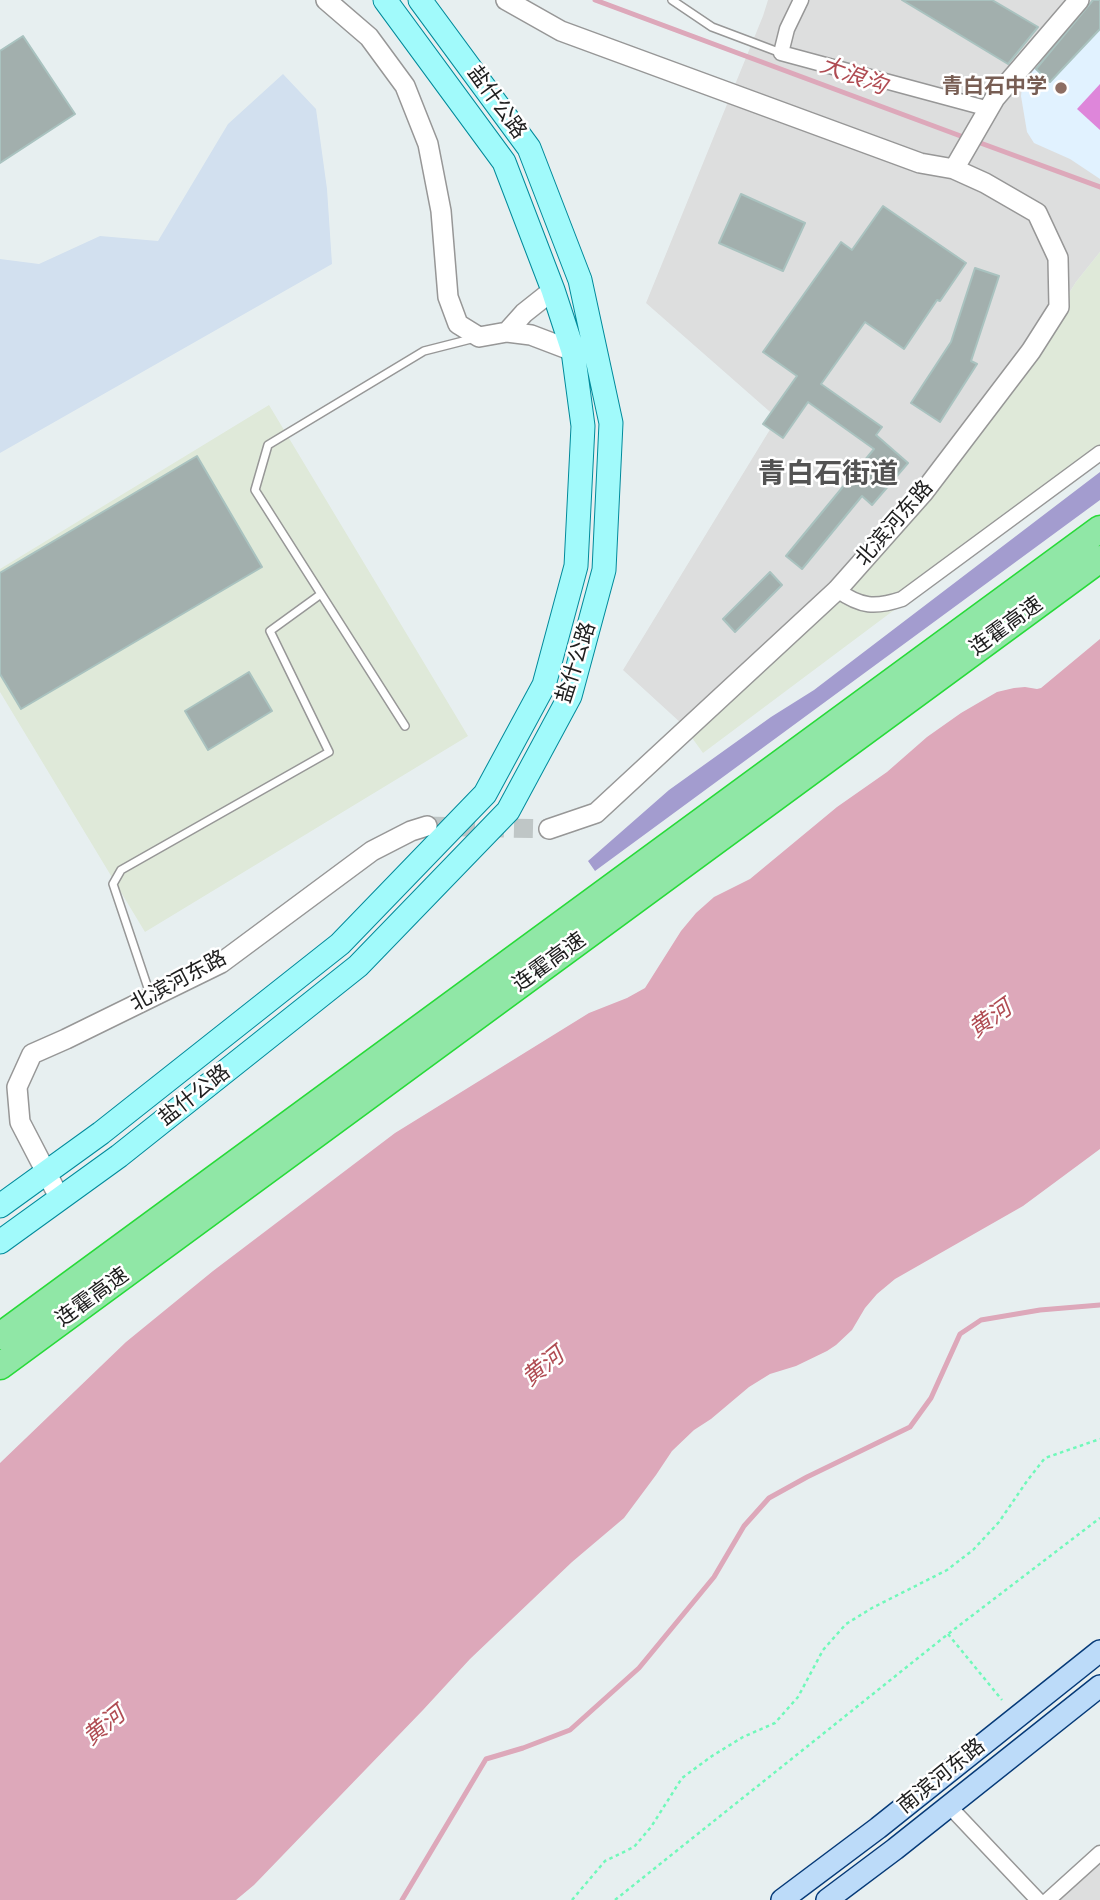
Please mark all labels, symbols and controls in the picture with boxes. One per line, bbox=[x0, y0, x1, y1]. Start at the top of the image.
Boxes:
water label: 大浪沟 bbox=[816, 52, 890, 102]
street label: 盐什公路 bbox=[461, 62, 531, 144]
place label: 青白石中学 bbox=[942, 75, 1047, 101]
marker: 青白石中学 bbox=[1053, 80, 1069, 96]
district label: 青白石街道 bbox=[758, 459, 898, 493]
street label: 北滨河东路 bbox=[851, 476, 939, 572]
street label: 连霍高速 bbox=[966, 592, 1048, 662]
street label: 盐什公路 bbox=[552, 619, 602, 707]
street label: 连霍高速 bbox=[509, 928, 591, 998]
street label: 北滨河东路 bbox=[127, 946, 231, 1018]
water label: 黄河 bbox=[964, 995, 1018, 1045]
street label: 盐什公路 bbox=[154, 1060, 236, 1132]
street label: 连霍高速 bbox=[52, 1263, 134, 1333]
water label: 黄河 bbox=[517, 1343, 571, 1393]
water label: 黄河 bbox=[78, 1702, 132, 1752]
street label: 南滨河东路 bbox=[893, 1734, 991, 1820]

